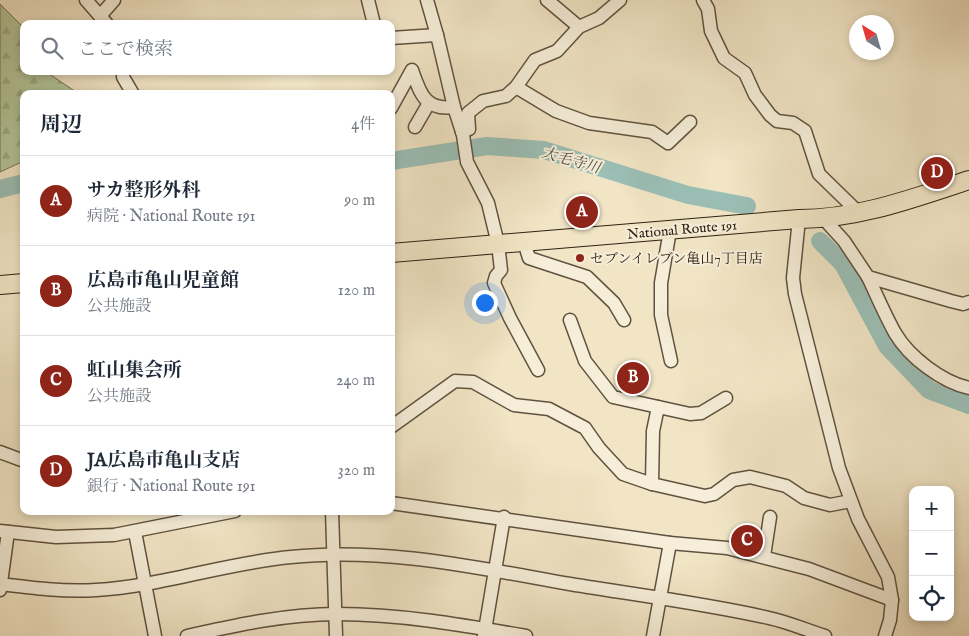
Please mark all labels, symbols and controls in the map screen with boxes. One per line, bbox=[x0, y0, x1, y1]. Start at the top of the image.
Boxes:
north arrow bbox=[849, 15, 894, 60]
search box bbox=[20, 20, 395, 75]
icon: search bbox=[38, 34, 66, 62]
text: ここで検索 bbox=[78, 38, 173, 62]
text: 周辺 bbox=[40, 112, 82, 139]
text: 4件 bbox=[351, 115, 375, 135]
water label: 大毛寺川 bbox=[539, 143, 604, 178]
pin: D bbox=[921, 154, 953, 192]
text: サカ整形外科 bbox=[87, 179, 201, 203]
text: A bbox=[51, 191, 61, 211]
text: 90 m bbox=[344, 191, 375, 211]
pin: A bbox=[566, 193, 598, 231]
text: 病院 · National Route 191 bbox=[87, 207, 256, 227]
street label: National Route 191 bbox=[626, 216, 738, 244]
place label: セブンイレブン亀山7丁目店 bbox=[590, 250, 763, 268]
marker: セブンイレブン亀山7丁目店 bbox=[574, 252, 586, 264]
text: 広島市亀山児童館 bbox=[87, 269, 239, 293]
text: B bbox=[51, 281, 61, 301]
text: 120 m bbox=[338, 281, 375, 301]
your location bbox=[472, 290, 498, 316]
text: 公共施設 bbox=[87, 297, 151, 317]
text: 虹山集会所 bbox=[87, 359, 182, 383]
pin: B bbox=[617, 359, 649, 397]
text: C bbox=[50, 371, 62, 391]
text: 240 m bbox=[336, 371, 375, 391]
text: 公共施設 bbox=[87, 387, 151, 407]
text: JA広島市亀山支店 bbox=[87, 449, 240, 473]
text: D bbox=[50, 461, 62, 481]
text: 320 m bbox=[338, 461, 375, 481]
text: 銀行 · National Route 191 bbox=[87, 477, 256, 497]
map controls bbox=[909, 486, 954, 621]
button: + bbox=[909, 486, 954, 531]
pin: C bbox=[731, 522, 763, 560]
button: − bbox=[909, 531, 954, 576]
button: locate bbox=[909, 576, 954, 621]

